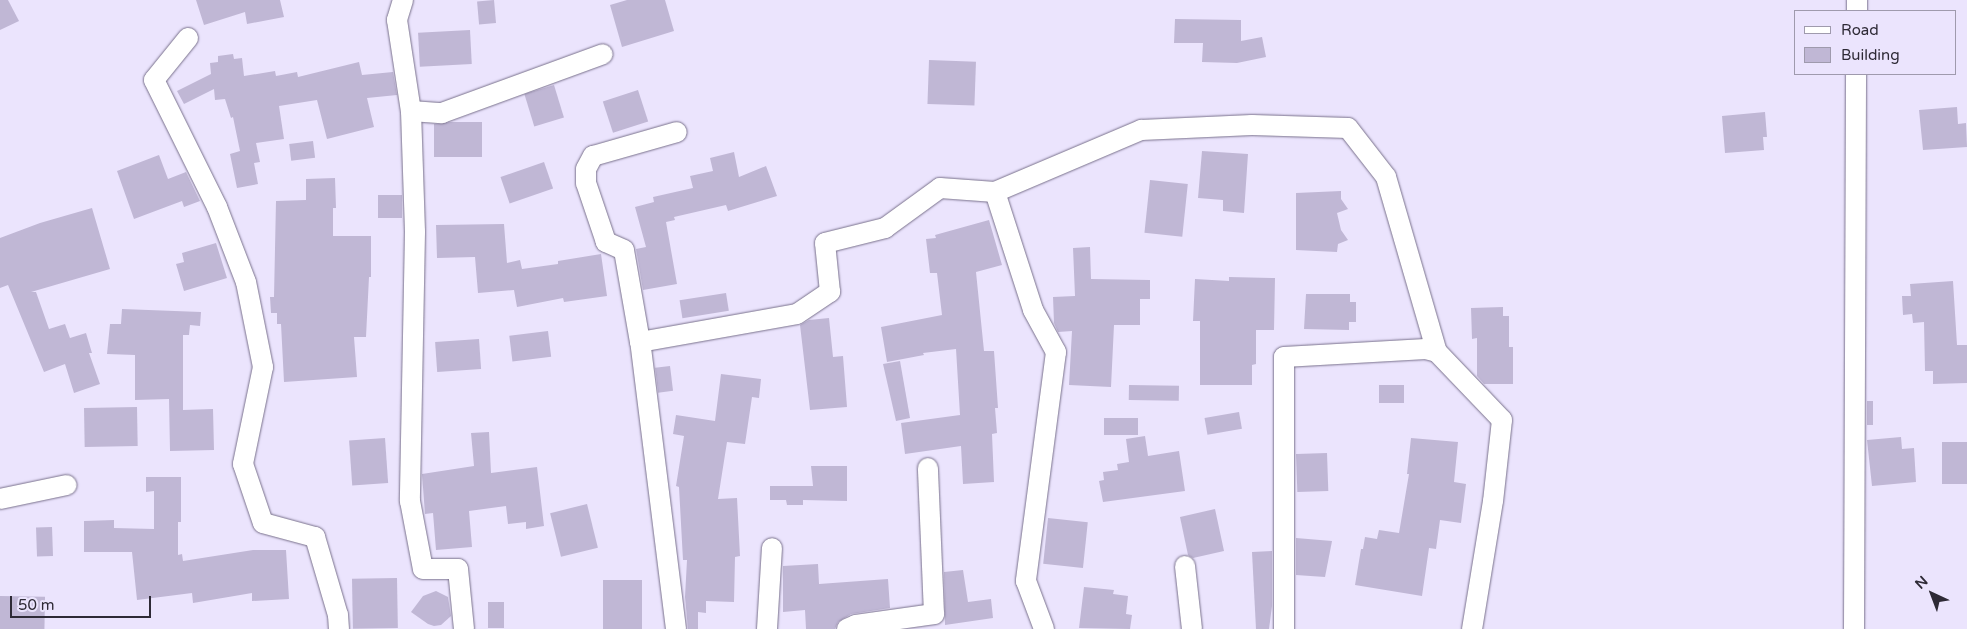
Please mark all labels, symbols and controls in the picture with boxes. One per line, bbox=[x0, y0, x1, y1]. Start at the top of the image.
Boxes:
legend bbox=[1794, 10, 1957, 75]
text: Road bbox=[1841, 21, 1879, 39]
text: Building bbox=[1841, 46, 1900, 64]
north arrow bbox=[1907, 569, 1957, 619]
text: N bbox=[1912, 573, 1931, 593]
scale bar bbox=[12, 586, 154, 618]
text: 50 m bbox=[18, 596, 55, 614]

